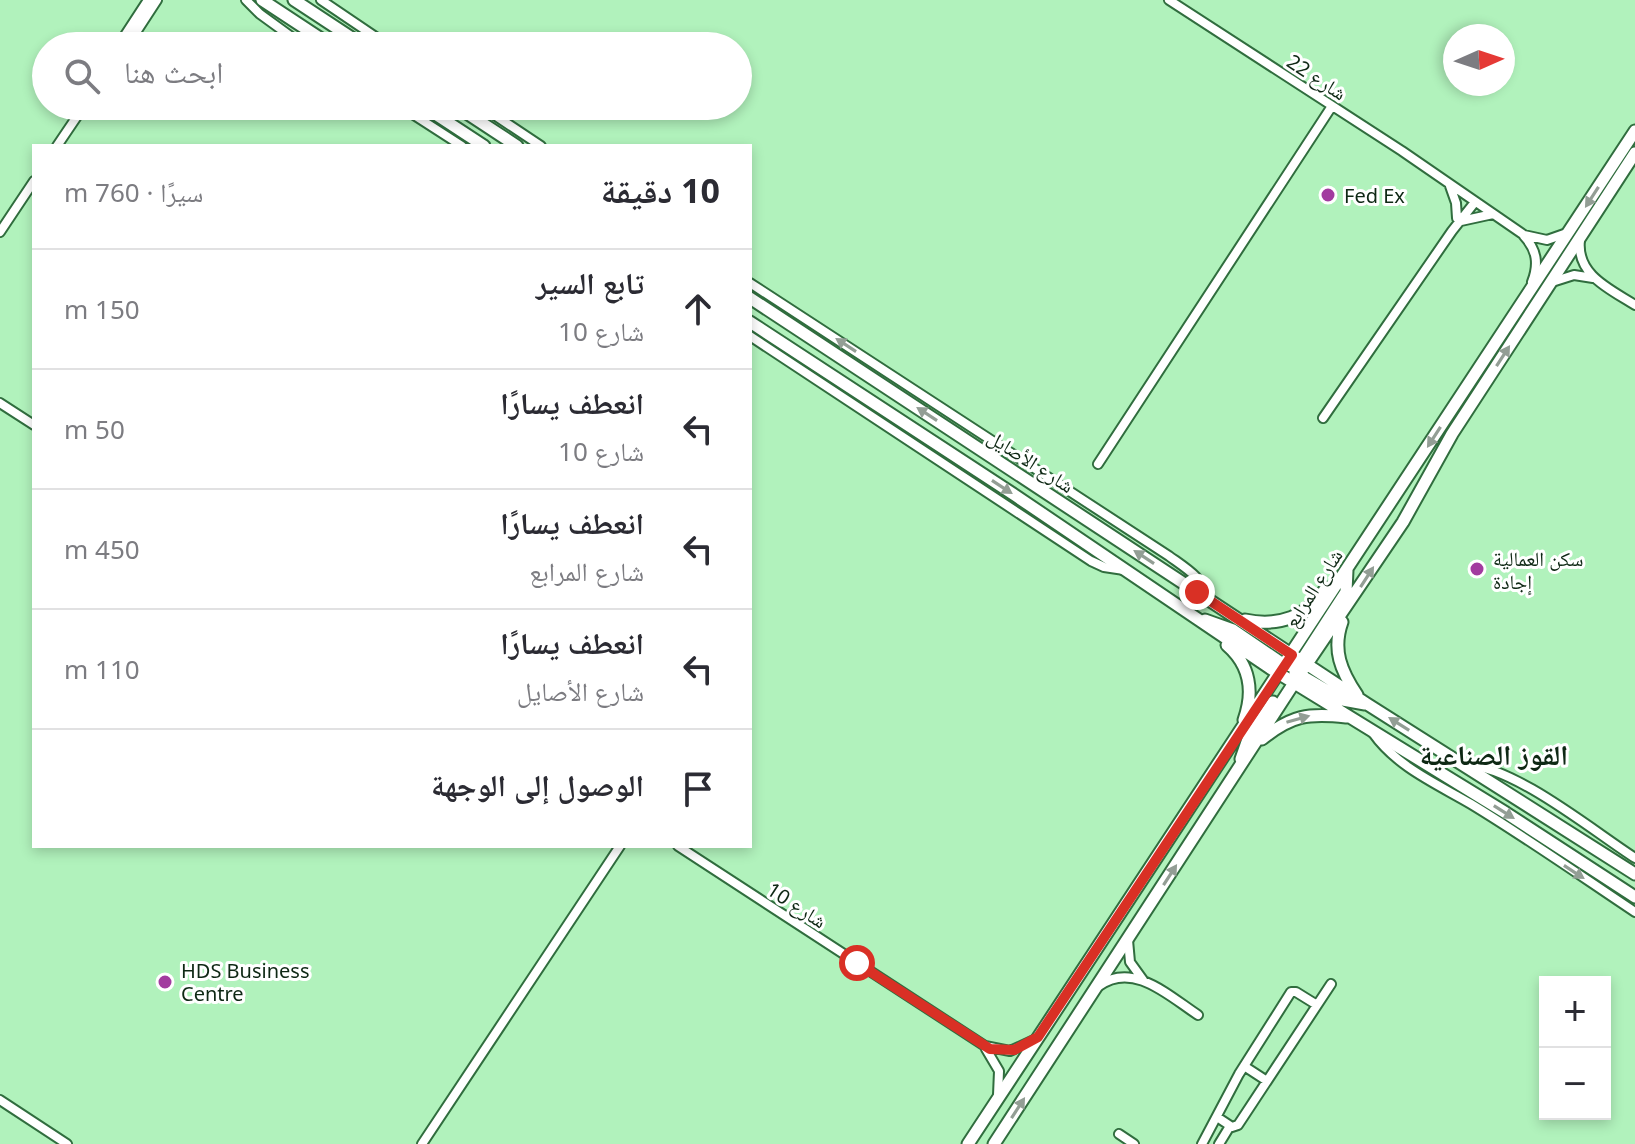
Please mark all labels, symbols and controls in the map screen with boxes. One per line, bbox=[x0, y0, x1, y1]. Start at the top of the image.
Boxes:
north arrow bbox=[1443, 24, 1515, 96]
search box bbox=[32, 32, 752, 120]
street label: شارع 22 bbox=[1282, 48, 1352, 106]
text: ابحث هنا bbox=[124, 51, 223, 92]
icon: search bbox=[60, 54, 104, 98]
text: 10 دقيقة bbox=[601, 167, 720, 213]
text: سيرًا · 760 m bbox=[64, 174, 203, 210]
place label: Fed Ex bbox=[1344, 182, 1405, 209]
marker: Fed Ex bbox=[1319, 186, 1337, 204]
one-way arrow bbox=[1585, 186, 1600, 207]
text: تابع السير bbox=[536, 262, 644, 303]
icon: ahead bbox=[676, 287, 720, 331]
text: 150 m bbox=[64, 291, 140, 327]
text: شارع 10 bbox=[558, 313, 644, 349]
one-way arrow bbox=[835, 338, 857, 352]
one-way arrow bbox=[1495, 345, 1510, 366]
text: انعطف يسارًا bbox=[500, 382, 644, 423]
icon: left bbox=[676, 407, 720, 451]
one-way arrow bbox=[916, 407, 938, 422]
text: 50 m bbox=[64, 411, 125, 447]
street label: شارع الأصايل bbox=[983, 423, 1079, 499]
one-way arrow bbox=[1427, 426, 1441, 448]
text: شارع 10 bbox=[558, 433, 644, 469]
one-way arrow bbox=[992, 480, 1013, 495]
text: انعطف يسارًا bbox=[500, 502, 644, 543]
icon: left bbox=[676, 527, 720, 571]
text: 450 m bbox=[64, 531, 140, 567]
street label: شارع المرابع bbox=[1278, 544, 1348, 632]
place label: سكن العمالية إجادة bbox=[1493, 545, 1583, 595]
one-way arrow bbox=[1133, 550, 1154, 565]
text: شارع المرابع bbox=[529, 553, 644, 589]
marker: سكن العمالية إجادة bbox=[1468, 560, 1486, 578]
one-way arrow bbox=[1360, 566, 1374, 588]
route end bbox=[1179, 574, 1215, 610]
text: انعطف يسارًا bbox=[500, 622, 644, 663]
icon: left bbox=[676, 647, 720, 691]
text: 110 m bbox=[64, 651, 140, 687]
text: شارع الأصايل bbox=[517, 673, 644, 709]
one-way arrow bbox=[1286, 712, 1311, 724]
one-way arrow bbox=[1388, 718, 1410, 732]
district label: القوز الصناعية bbox=[1420, 735, 1568, 773]
text: الوصول إلى الوجهة bbox=[431, 764, 644, 805]
icon: arrive bbox=[676, 767, 720, 811]
one-way arrow bbox=[1493, 804, 1515, 818]
one-way arrow bbox=[1162, 864, 1177, 885]
one-way arrow bbox=[1563, 864, 1584, 879]
street label: شارع 10 bbox=[762, 876, 832, 934]
route start bbox=[839, 945, 875, 981]
place label: HDS Business Centre bbox=[181, 957, 310, 1007]
marker: HDS Business Centre bbox=[156, 973, 174, 991]
map controls bbox=[1539, 976, 1611, 1120]
button: + bbox=[1539, 976, 1611, 1048]
button: − bbox=[1539, 1048, 1611, 1120]
one-way arrow bbox=[1010, 1097, 1025, 1118]

